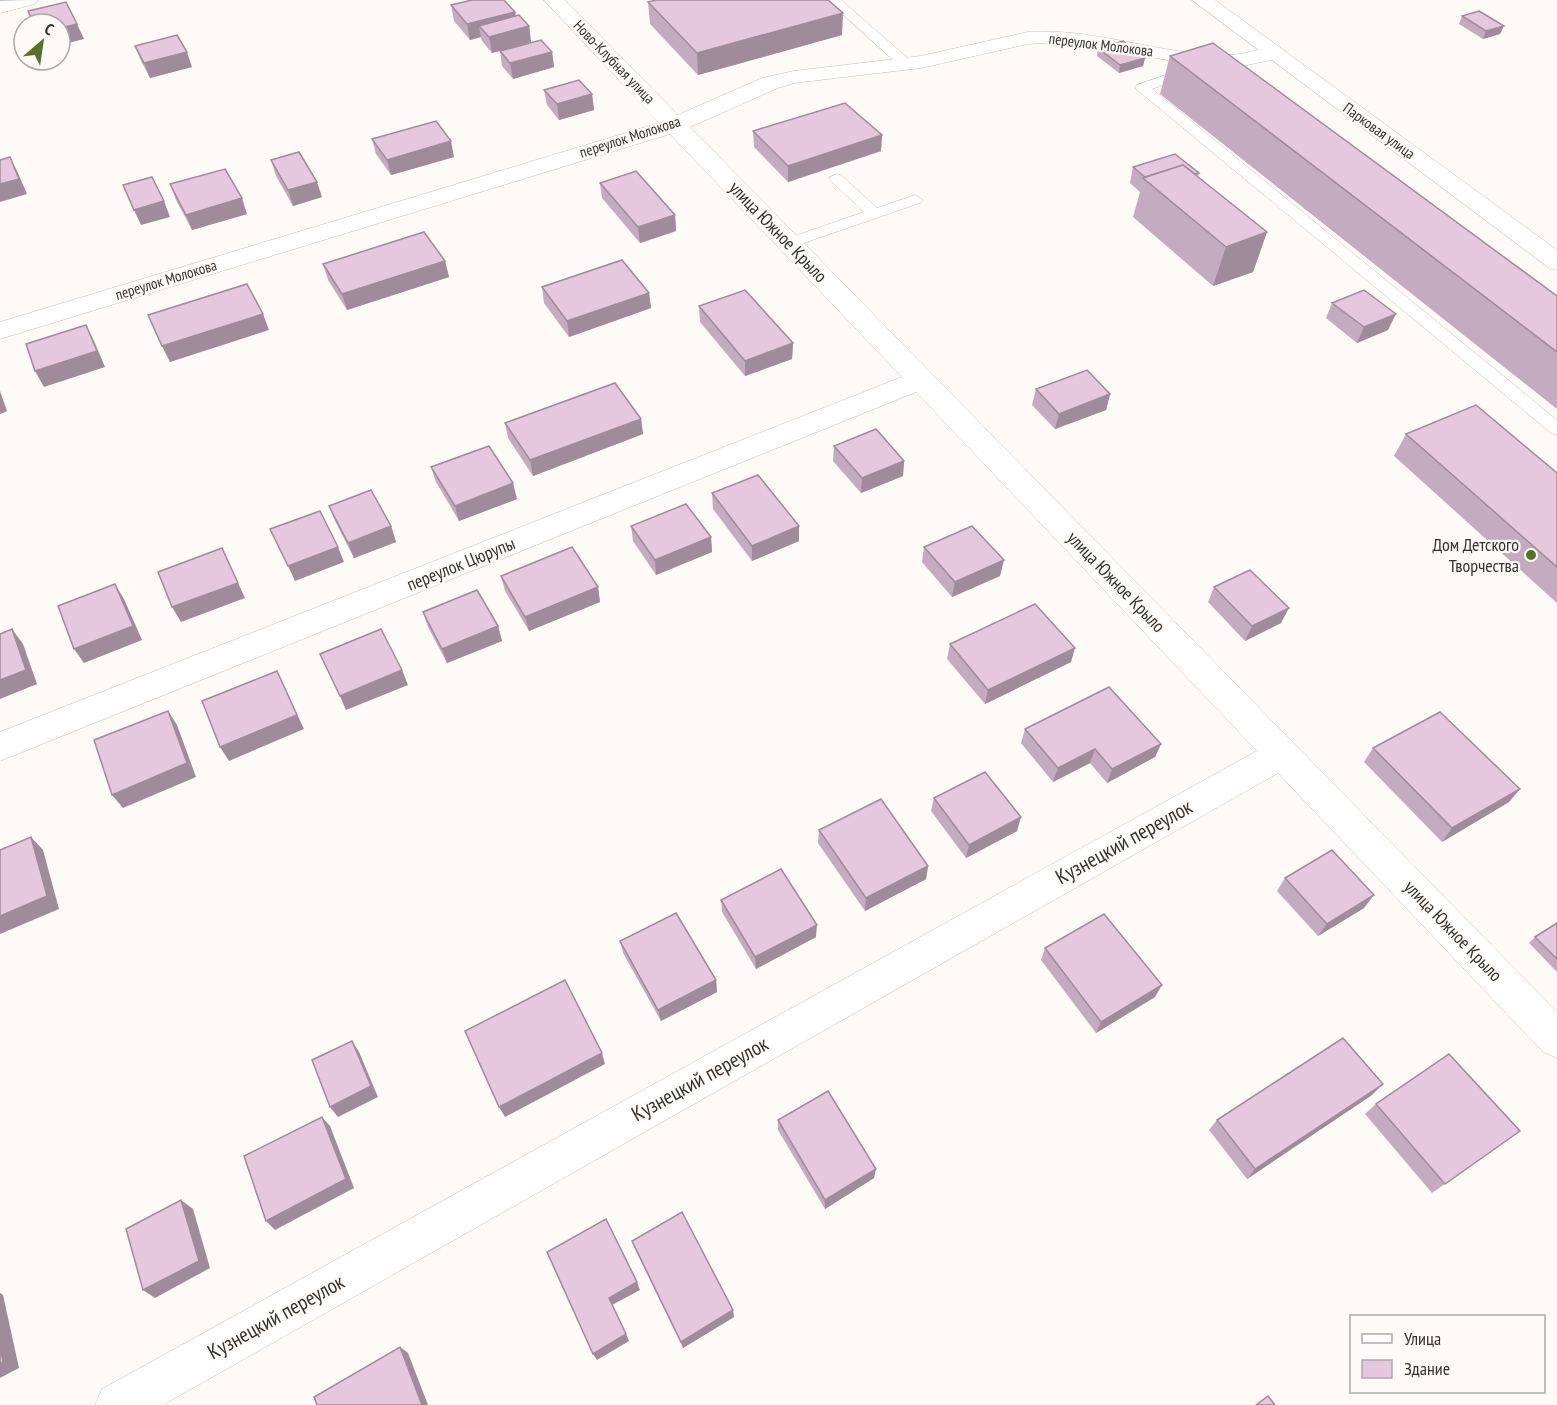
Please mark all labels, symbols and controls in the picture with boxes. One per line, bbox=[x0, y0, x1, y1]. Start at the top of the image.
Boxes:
north arrow bbox=[12, 12, 72, 72]
street label: Ново-Клубная улица bbox=[570, 16, 659, 107]
text: С bbox=[41, 18, 58, 40]
street label: переулок Молокова bbox=[1048, 29, 1154, 60]
street label: Парковая улица bbox=[1340, 98, 1419, 163]
street label: переулок Молокова bbox=[577, 111, 683, 162]
street label: улица Южное Крыло bbox=[724, 176, 833, 287]
street label: переулок Молокова bbox=[113, 255, 219, 304]
street label: улица Южное Крыло bbox=[1062, 526, 1171, 637]
street label: переулок Цюрупы bbox=[403, 531, 518, 596]
place label: Дом Детского Творчества bbox=[1433, 533, 1519, 577]
marker: Дом Детского Творчества bbox=[1524, 548, 1538, 562]
street label: Кузнецкий переулок bbox=[1051, 793, 1197, 890]
street label: улица Южное Крыло bbox=[1399, 875, 1508, 986]
street label: Кузнецкий переулок bbox=[627, 1030, 773, 1127]
street label: Кузнецкий переулок bbox=[203, 1268, 349, 1365]
legend bbox=[1350, 1315, 1545, 1393]
text: Улица bbox=[1404, 1327, 1441, 1350]
text: Здание bbox=[1404, 1357, 1450, 1380]

